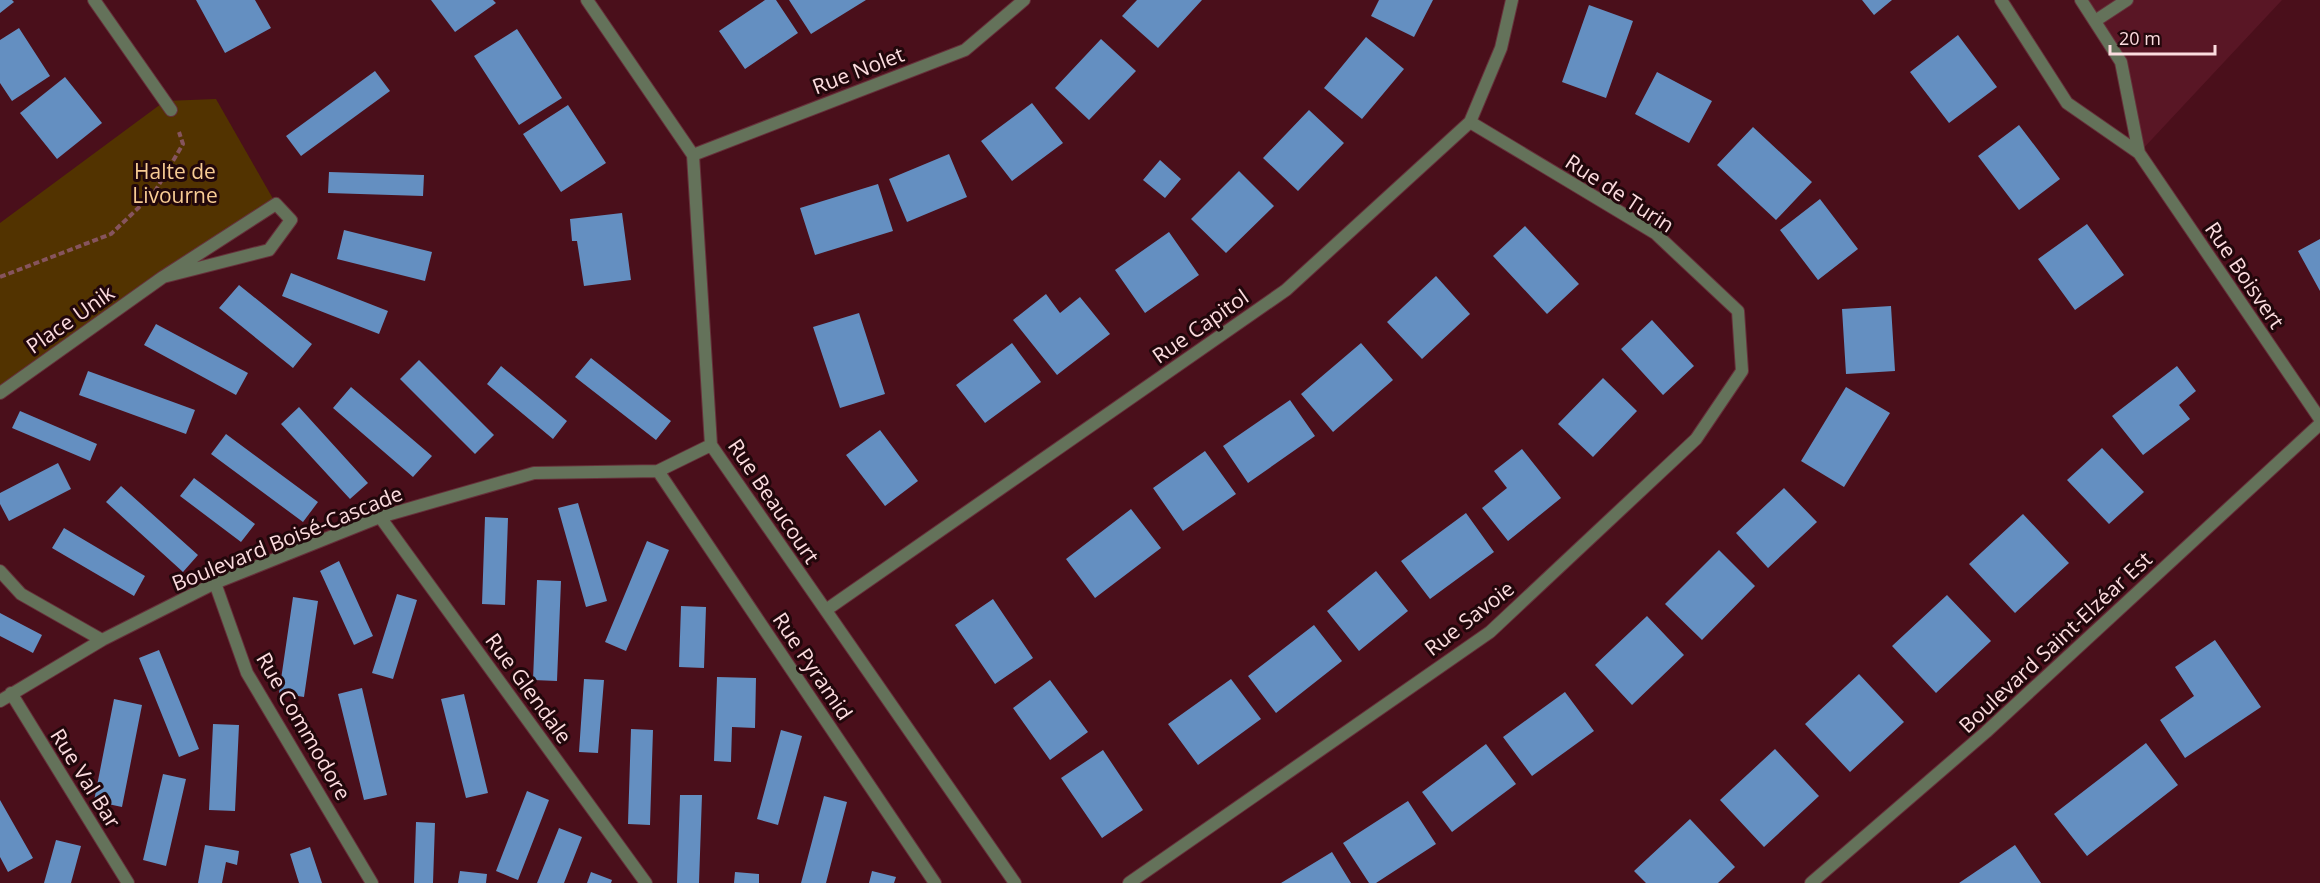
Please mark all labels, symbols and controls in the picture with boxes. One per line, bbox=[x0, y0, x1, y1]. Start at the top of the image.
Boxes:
scale bar bbox=[2110, 18, 2215, 56]
text: 20 m bbox=[2119, 26, 2161, 50]
street label: Rue Nolet bbox=[808, 40, 908, 100]
street label: Rue de Turin bbox=[1560, 147, 1680, 239]
park label: Halte de Livourne bbox=[132, 157, 218, 209]
street label: Rue Boisvert bbox=[2199, 216, 2291, 334]
street label: Place Unik bbox=[20, 278, 120, 360]
street label: Rue Capitol bbox=[1146, 283, 1254, 369]
street label: Rue Beaucourt bbox=[722, 433, 826, 569]
street label: Boulevard Boisé-Cascade bbox=[167, 479, 407, 597]
street label: Boulevard Saint-Elzéar Est bbox=[1952, 545, 2158, 739]
street label: Rue Savoie bbox=[1418, 574, 1520, 662]
street label: Rue Pyramid bbox=[767, 607, 859, 725]
street label: Rue Glendale bbox=[479, 627, 579, 749]
street label: Rue Commodore bbox=[250, 647, 358, 805]
street label: Rue Val Bar bbox=[44, 723, 128, 833]

